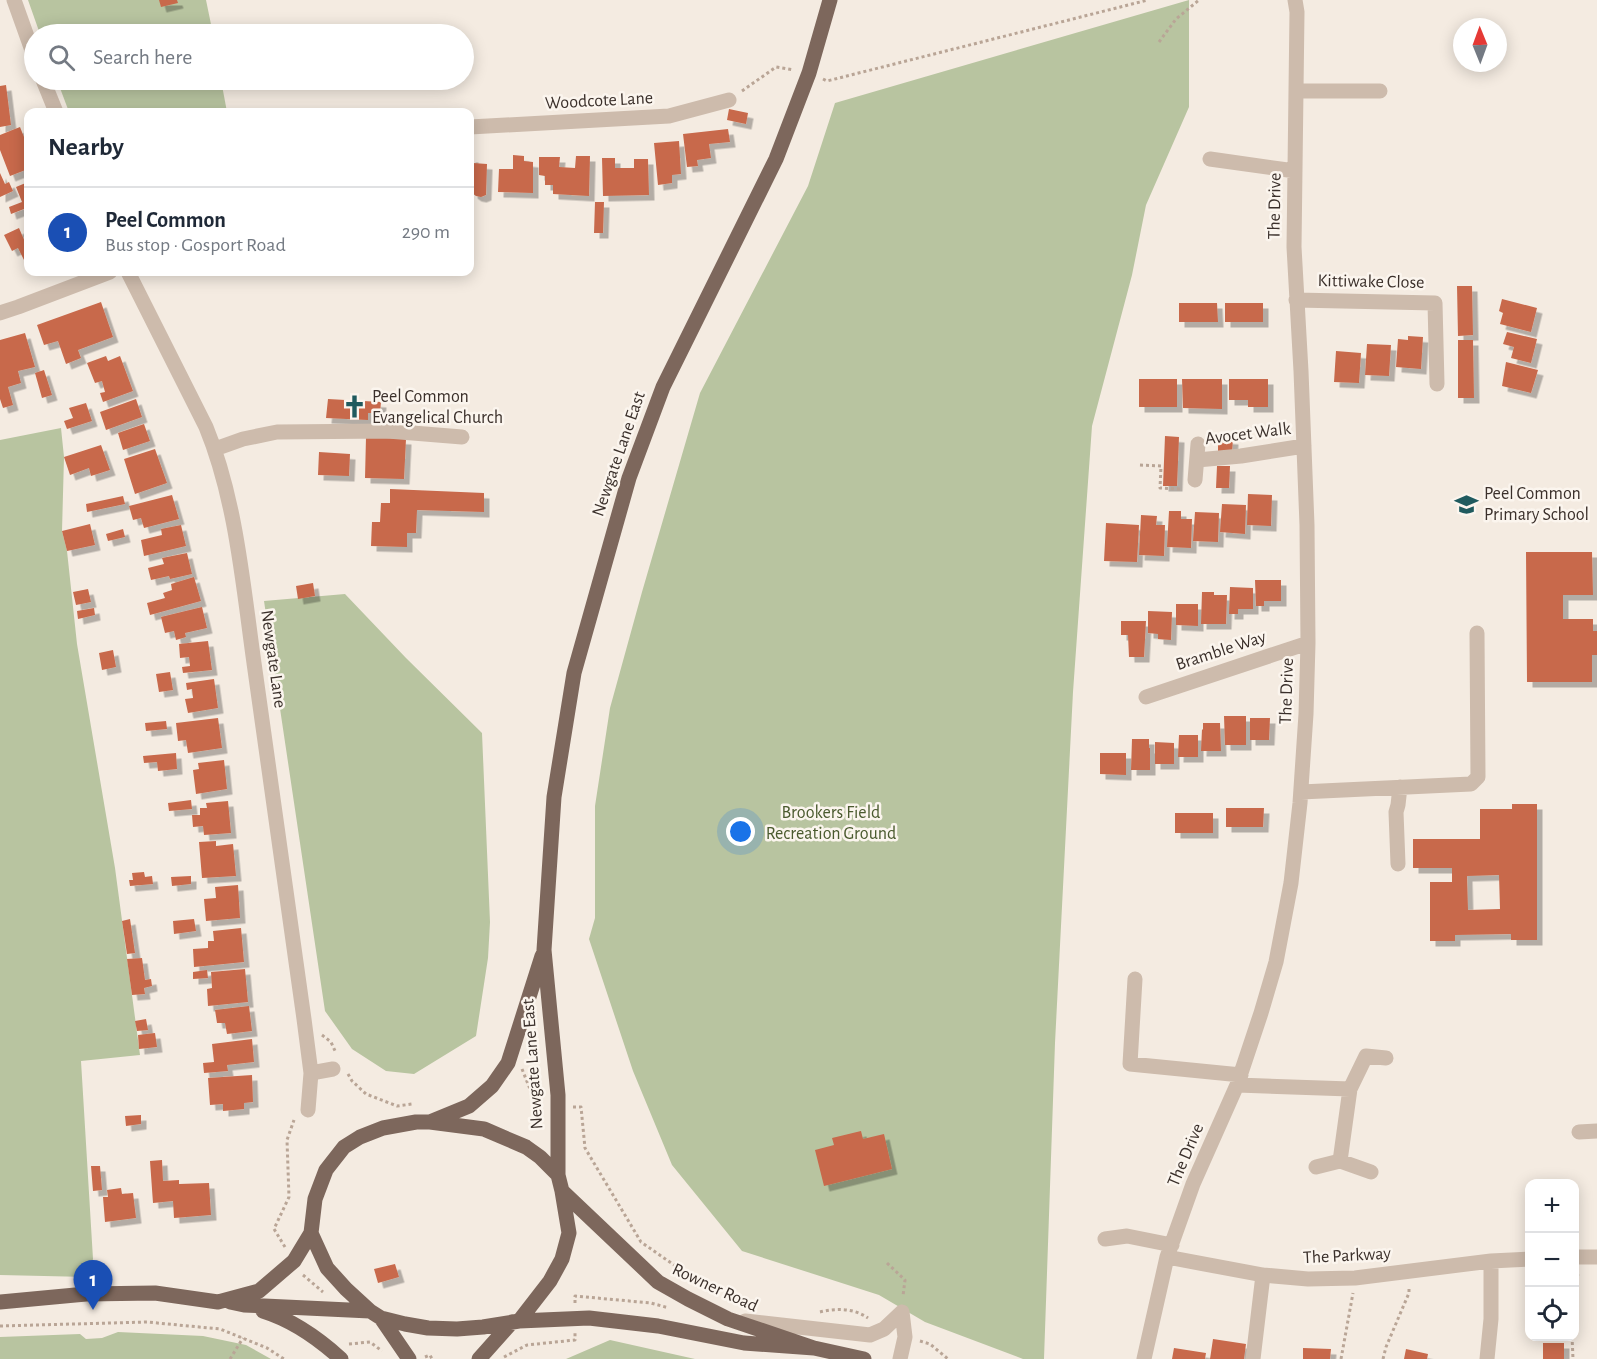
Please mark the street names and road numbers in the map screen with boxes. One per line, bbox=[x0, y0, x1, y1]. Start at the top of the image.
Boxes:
street label: Woodcote Lane bbox=[545, 89, 653, 113]
street label: The Drive bbox=[1265, 172, 1285, 240]
street label: Kittiwake Close bbox=[1317, 272, 1425, 292]
street label: Newgate Lane East bbox=[589, 389, 649, 519]
street label: Avocet Walk bbox=[1204, 420, 1293, 448]
street label: Newgate Lane bbox=[257, 609, 289, 709]
street label: Bramble Way bbox=[1174, 628, 1269, 674]
street label: The Drive bbox=[1277, 657, 1297, 725]
street label: Newgate Lane East bbox=[519, 998, 547, 1130]
street label: The Drive bbox=[1165, 1121, 1207, 1189]
street label: The Parkway bbox=[1303, 1245, 1392, 1267]
street label: Rowner Road bbox=[669, 1260, 761, 1316]

